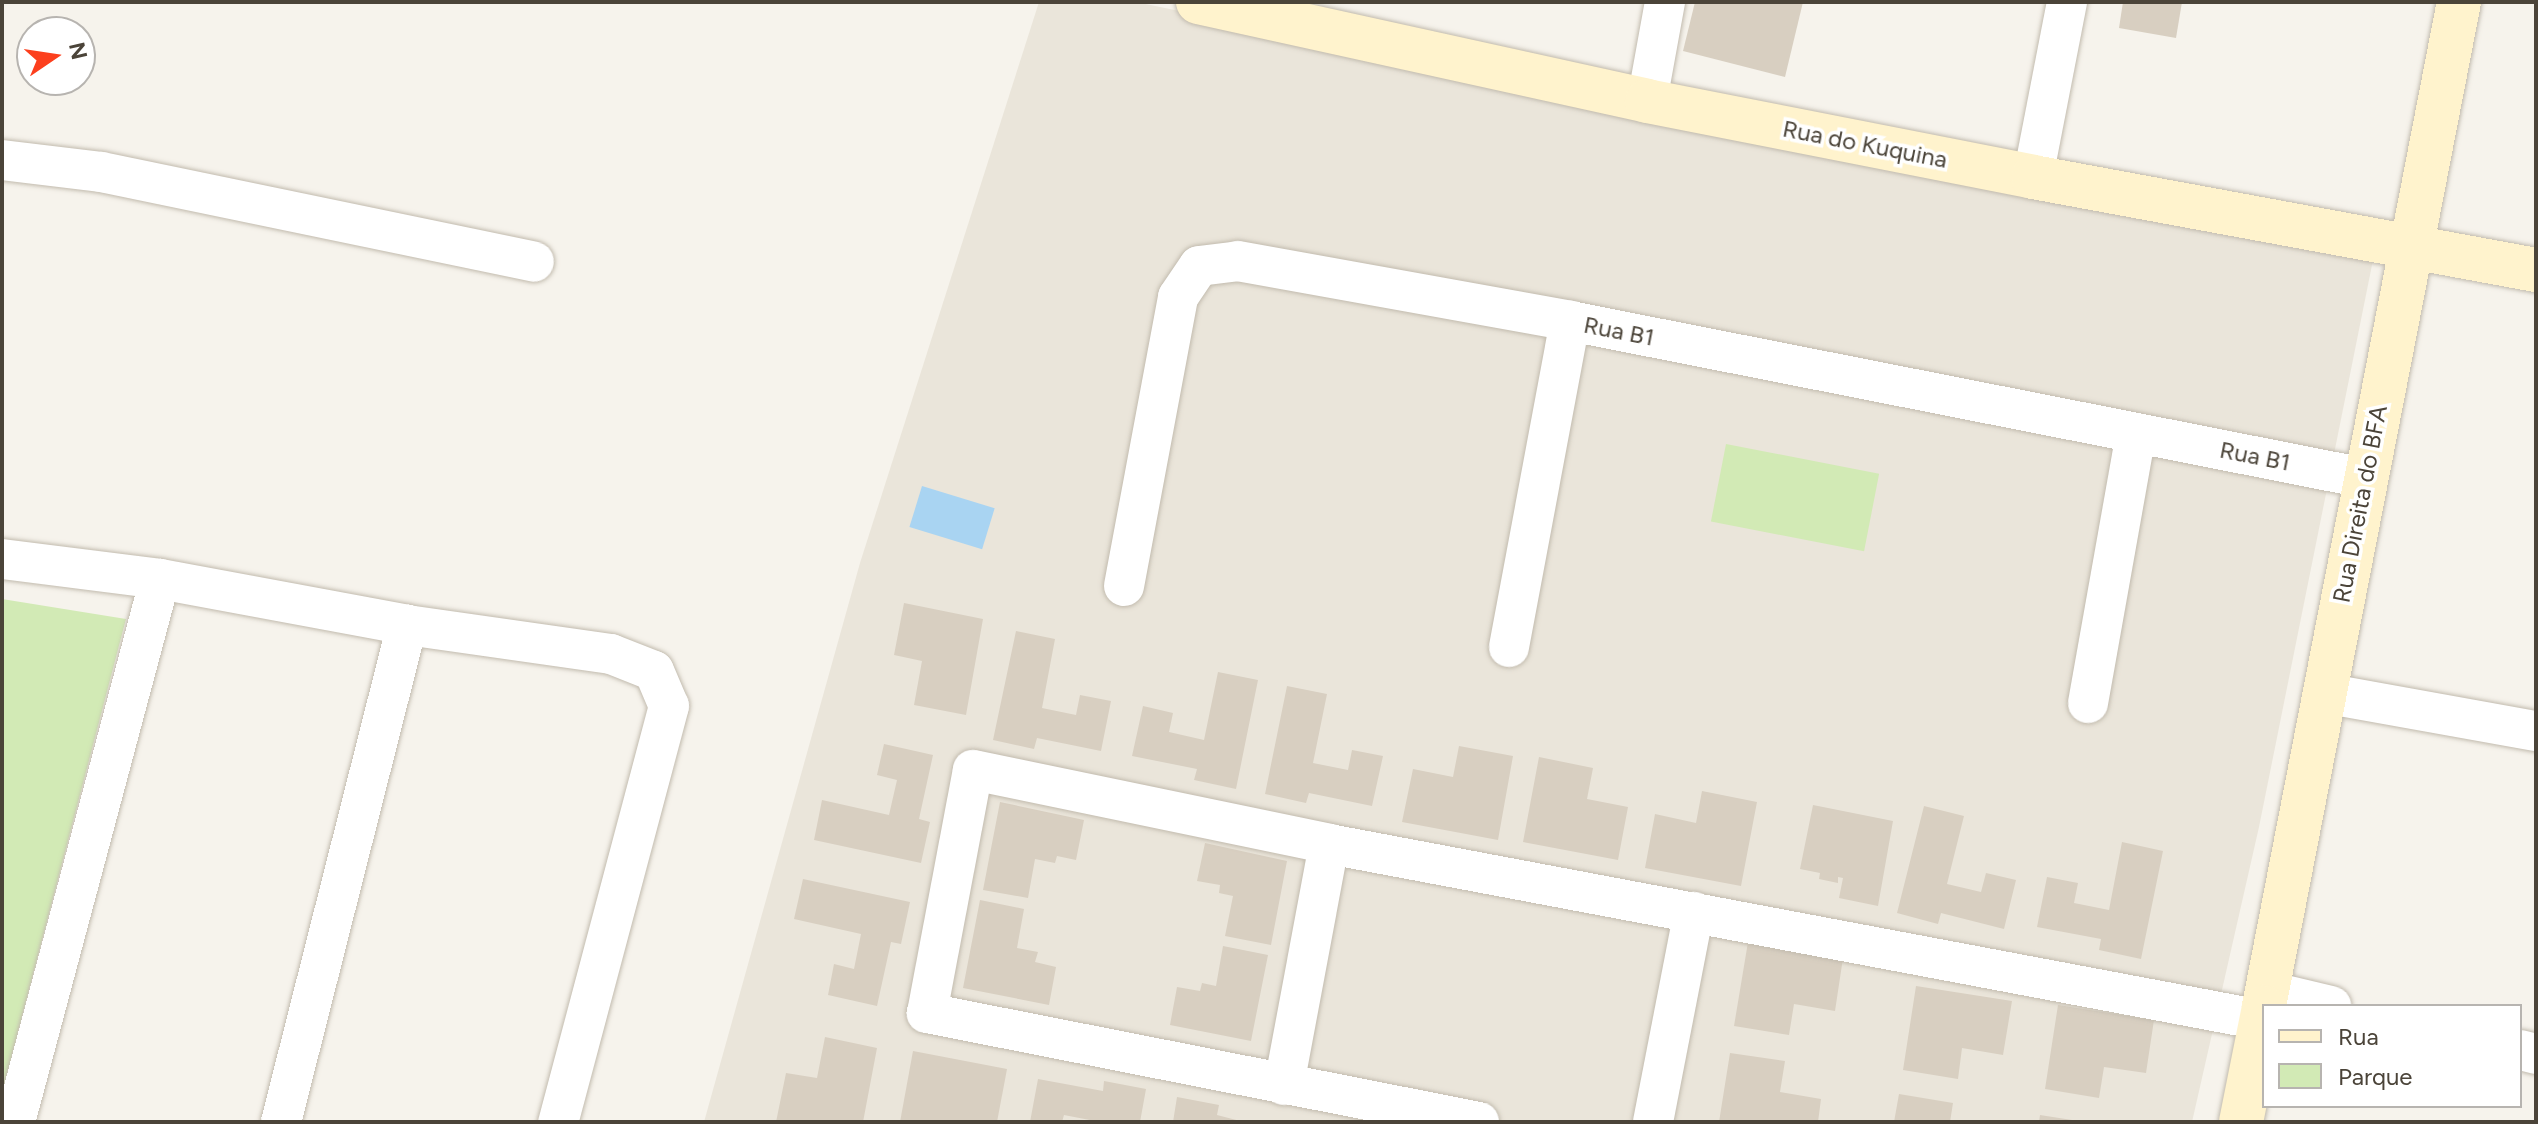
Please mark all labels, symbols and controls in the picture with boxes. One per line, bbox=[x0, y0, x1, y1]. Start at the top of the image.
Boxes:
north arrow bbox=[16, 16, 96, 96]
text: N bbox=[63, 40, 93, 62]
street label: Rua do Kuquina bbox=[1780, 114, 1950, 174]
street label: Rua B1 bbox=[1581, 310, 1657, 352]
street label: Rua Direita do BFA bbox=[2327, 403, 2393, 605]
street label: Rua B1 bbox=[2217, 435, 2293, 477]
legend bbox=[2262, 1004, 2522, 1108]
text: Rua bbox=[2338, 1022, 2379, 1051]
text: Parque bbox=[2338, 1062, 2412, 1091]

